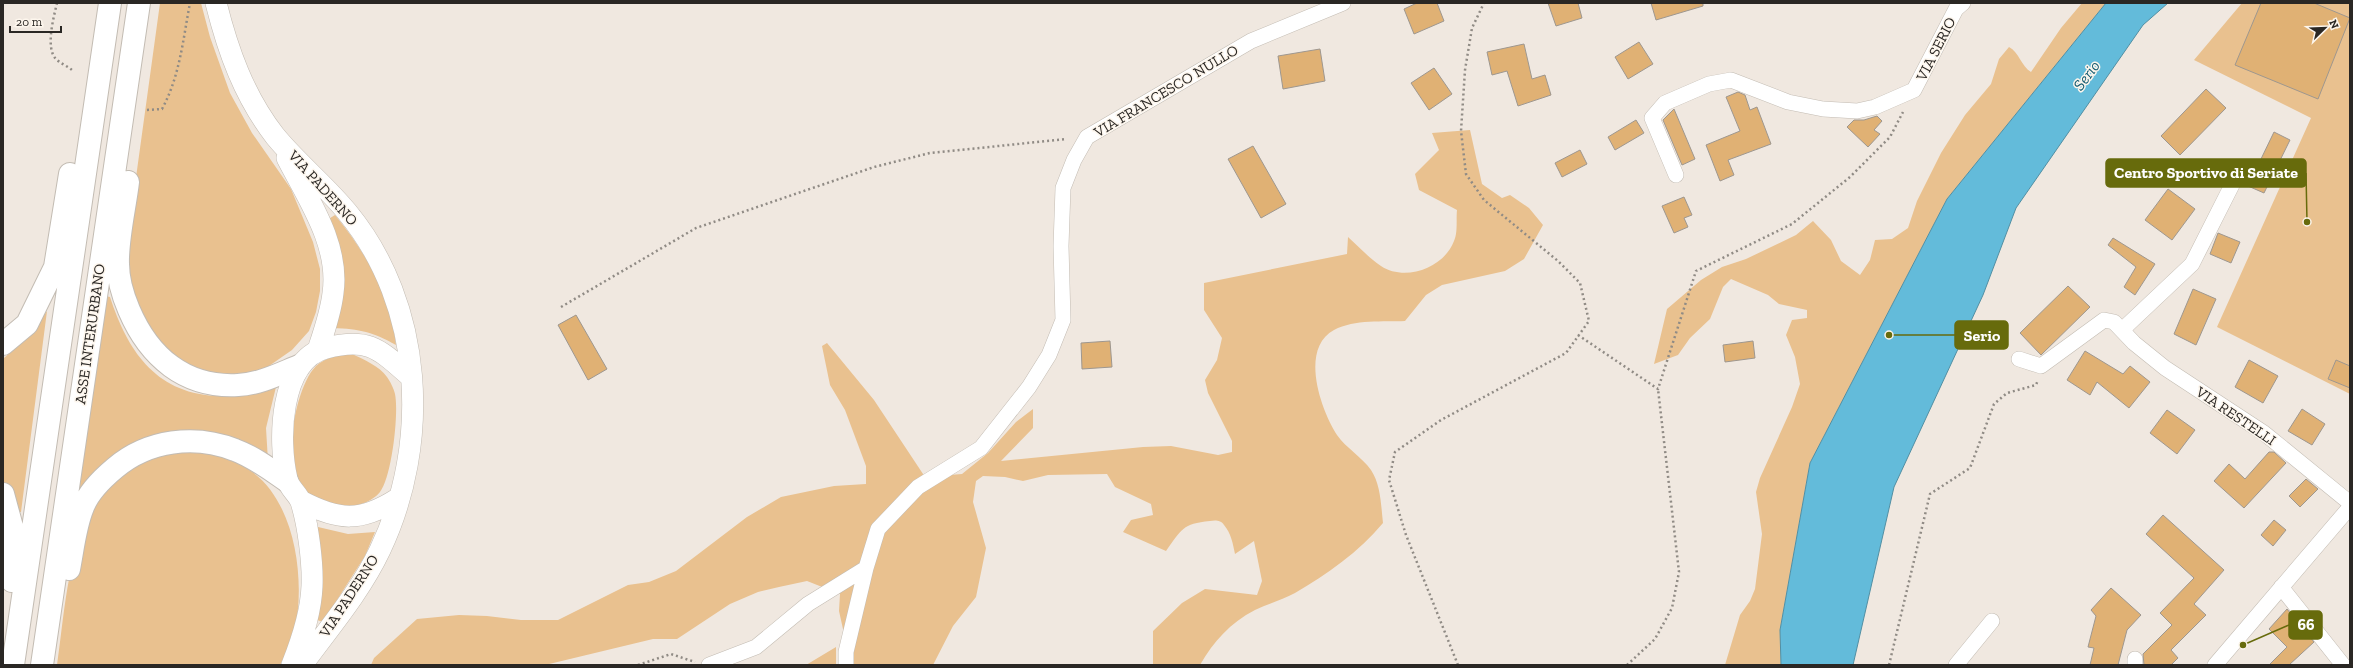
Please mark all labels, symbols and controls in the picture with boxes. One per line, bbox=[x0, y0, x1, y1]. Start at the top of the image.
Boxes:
scale bar bbox=[10, 8, 61, 34]
north arrow bbox=[2305, 8, 2345, 48]
street label: VIA SERIO bbox=[1912, 14, 1960, 85]
text: 20 m bbox=[16, 15, 43, 29]
text: N bbox=[2326, 18, 2342, 31]
street label: VIA FRANCESCO NULLO bbox=[1090, 41, 1241, 142]
water label: Serio bbox=[2069, 57, 2104, 94]
street label: VIA PADERNO bbox=[284, 146, 362, 229]
callout: Centro Sportivo di Seriate bbox=[2106, 159, 2306, 187]
text: Centro Sportivo di Seriate bbox=[2114, 163, 2298, 182]
street label: ASSE INTERURBANO bbox=[71, 263, 109, 405]
callout: Serio bbox=[1955, 321, 2008, 349]
text: Serio bbox=[1964, 326, 2001, 345]
street label: VIA RESTELLI bbox=[2192, 382, 2280, 449]
street label: VIA PADERNO bbox=[315, 551, 382, 642]
callout: 66 bbox=[2289, 611, 2322, 639]
text: 66 bbox=[2297, 615, 2315, 634]

